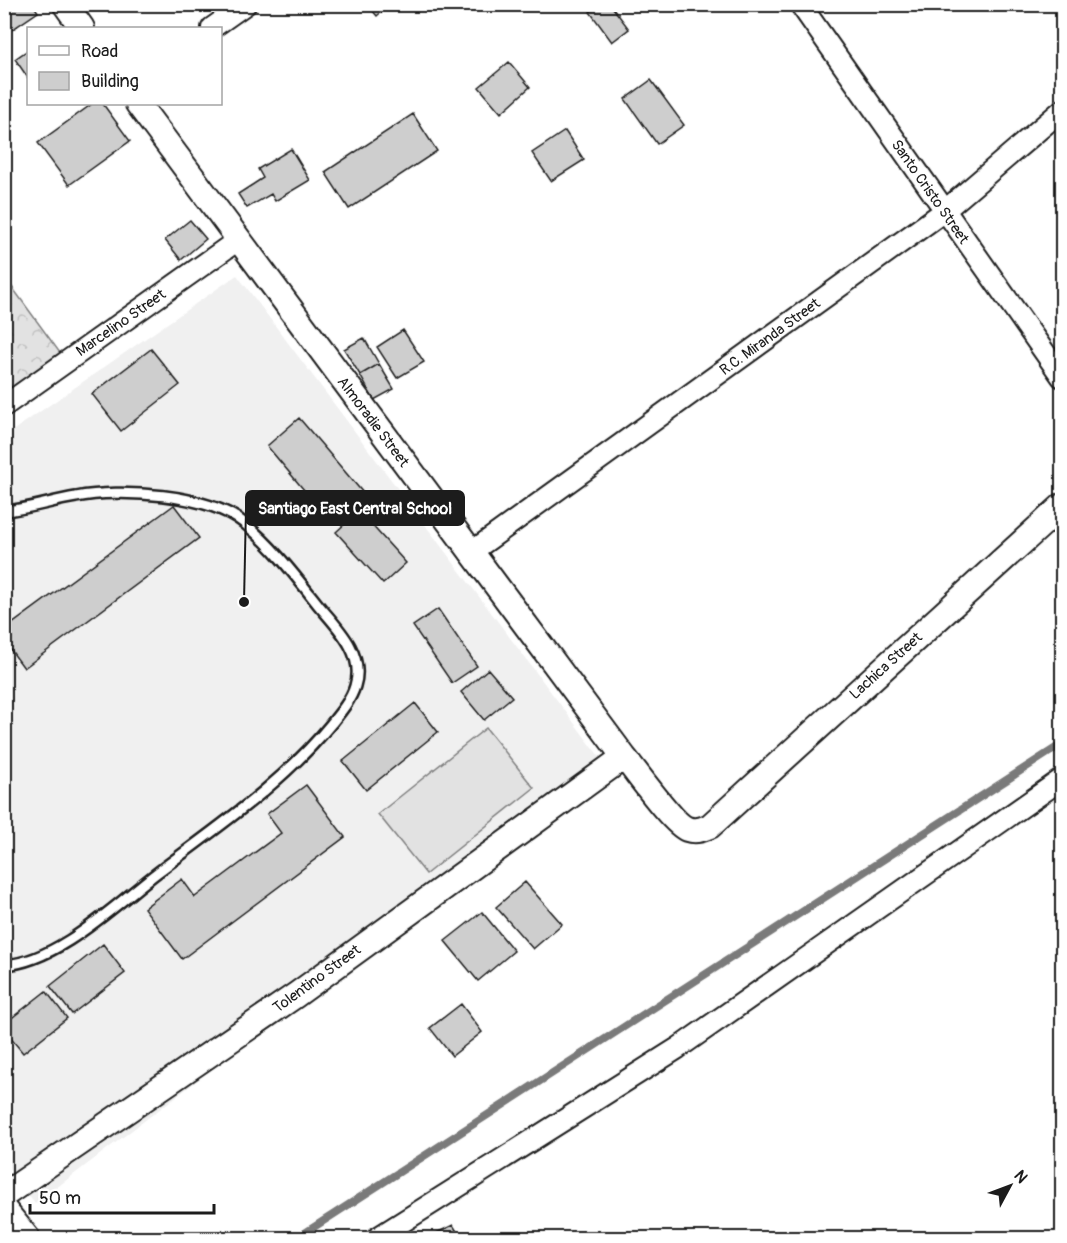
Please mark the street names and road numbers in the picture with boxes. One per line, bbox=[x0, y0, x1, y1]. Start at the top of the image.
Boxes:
street label: Santo Cristo Street bbox=[887, 136, 974, 249]
street label: Marcelino Street bbox=[73, 285, 170, 361]
street label: R.C. Miranda Street bbox=[716, 294, 825, 380]
street label: Almoradie Street bbox=[333, 373, 414, 472]
street label: Lachica Street bbox=[846, 628, 927, 704]
street label: Tolentino Street bbox=[269, 940, 365, 1017]

